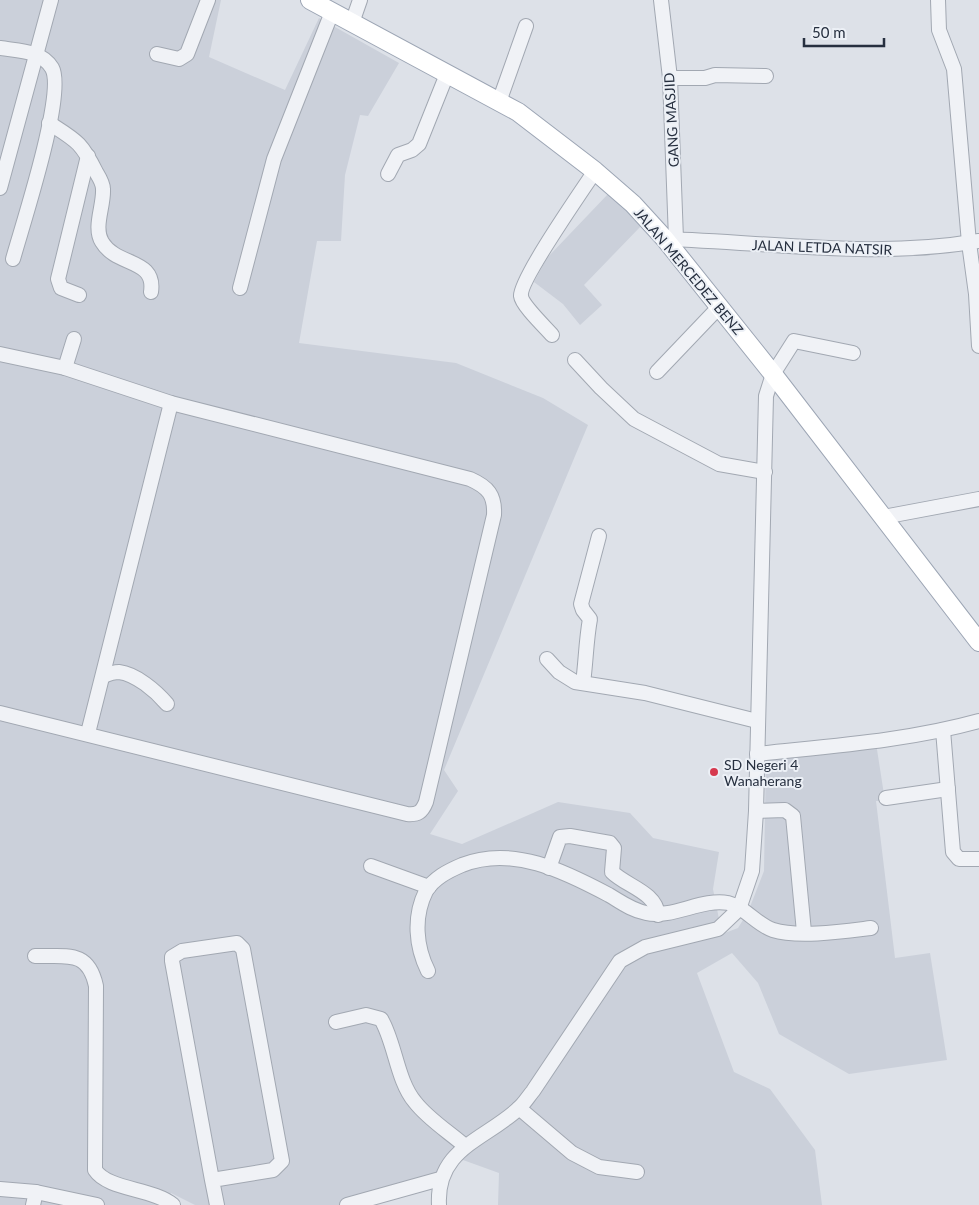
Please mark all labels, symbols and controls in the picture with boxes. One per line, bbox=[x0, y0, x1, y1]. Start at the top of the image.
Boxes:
scale bar bbox=[804, 15, 884, 47]
text: 50 m bbox=[812, 23, 846, 41]
street label: GANG MASJID bbox=[660, 72, 682, 168]
street label: JALAN MERCEDEZ BENZ bbox=[631, 204, 747, 338]
street label: JALAN LETDA NATSIR bbox=[752, 236, 893, 258]
place label: SD Negeri 4 Wanaherang bbox=[724, 756, 802, 789]
marker: SD Negeri 4 Wanaherang bbox=[708, 766, 720, 778]

